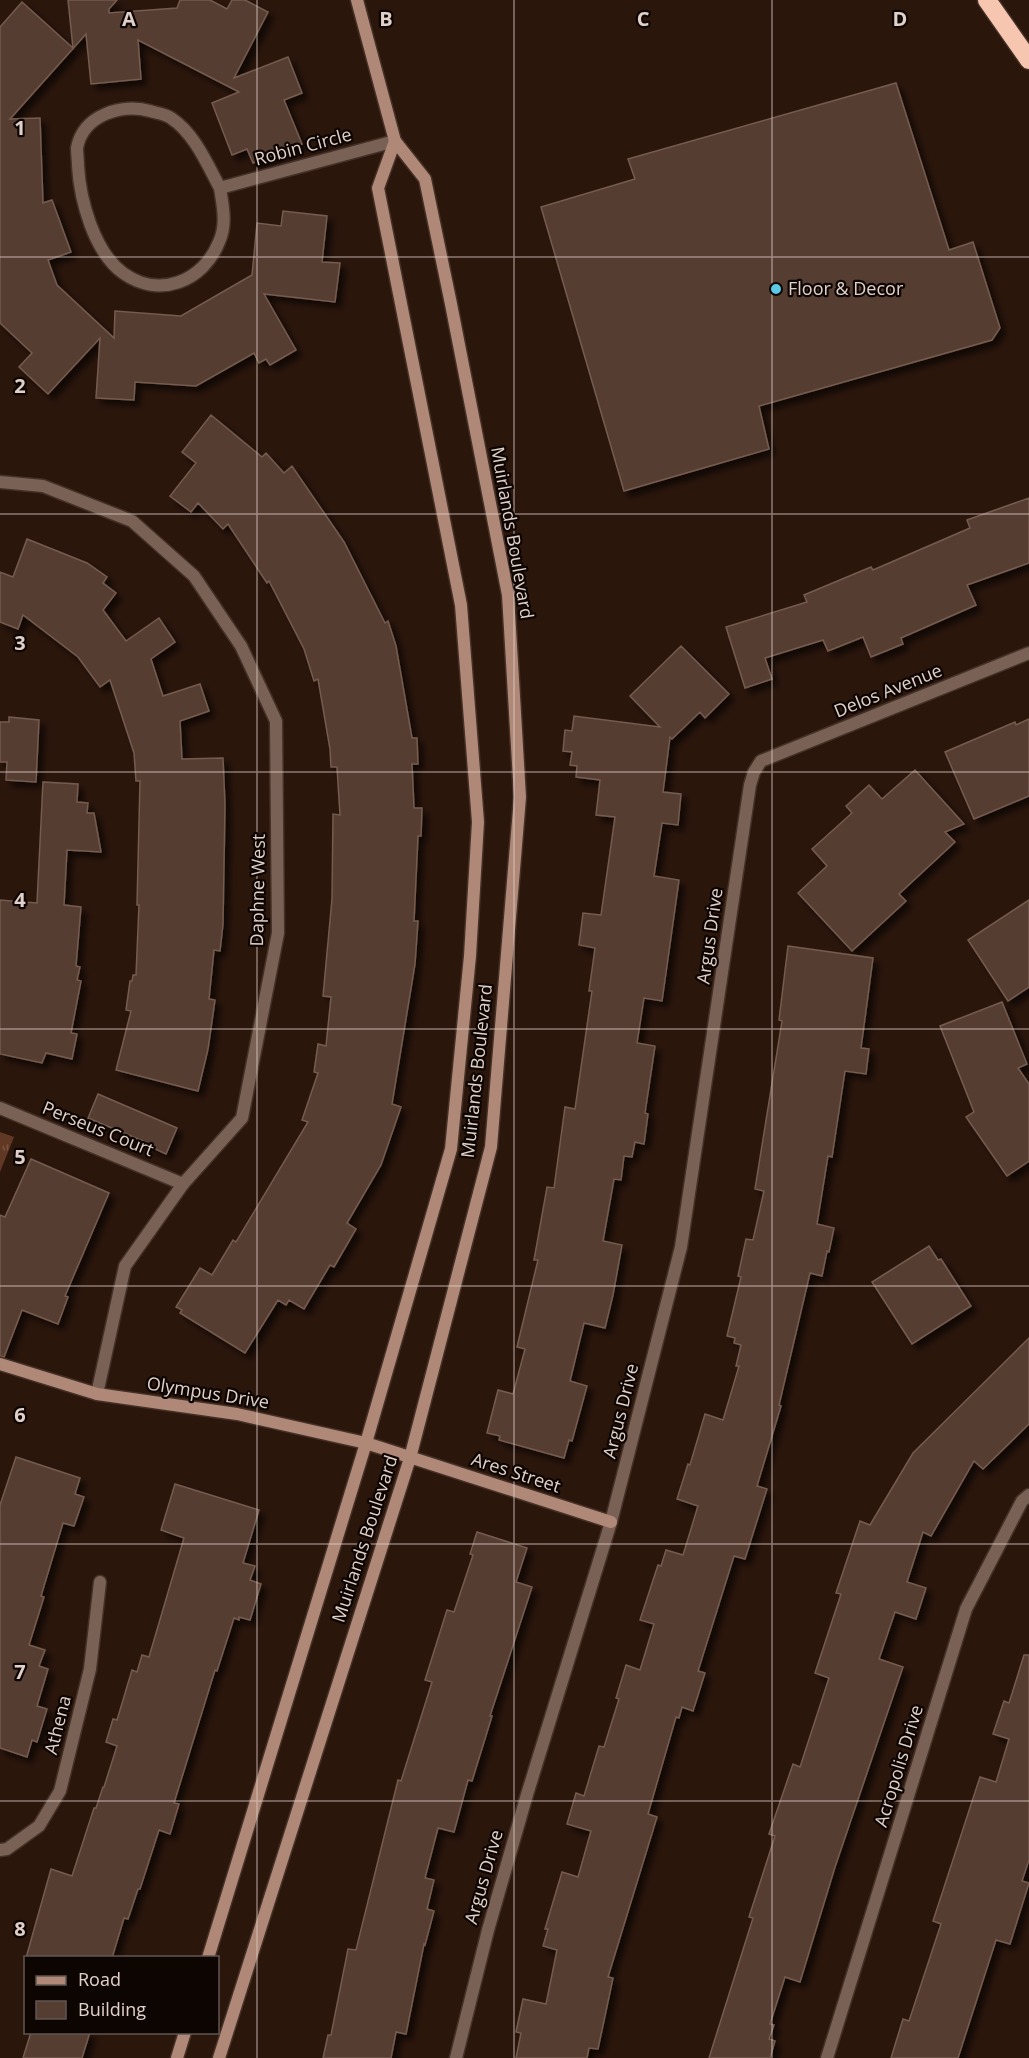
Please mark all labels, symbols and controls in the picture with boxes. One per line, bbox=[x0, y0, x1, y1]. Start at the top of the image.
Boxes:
text: A bbox=[122, 5, 136, 32]
text: B bbox=[379, 5, 393, 32]
text: C bbox=[637, 5, 650, 32]
text: D bbox=[893, 5, 907, 32]
text: 1 bbox=[14, 114, 26, 141]
street label: Robin Circle bbox=[251, 122, 354, 171]
place label: Floor & Decor bbox=[788, 276, 904, 300]
marker: Floor & Decor bbox=[769, 282, 783, 296]
text: 2 bbox=[14, 372, 26, 399]
street label: Muirlands Boulevard bbox=[486, 445, 540, 621]
text: 3 bbox=[14, 629, 26, 656]
street label: Delos Avenue bbox=[830, 658, 945, 723]
street label: Daphne West bbox=[244, 833, 270, 947]
text: 4 bbox=[14, 886, 26, 913]
street label: Argus Drive bbox=[690, 886, 728, 985]
street label: Muirlands Boulevard bbox=[455, 983, 497, 1159]
street label: Perseus Court bbox=[39, 1095, 158, 1161]
text: 5 bbox=[14, 1143, 26, 1170]
street label: Argus Drive bbox=[597, 1361, 643, 1461]
street label: Olympus Drive bbox=[145, 1370, 271, 1414]
text: 6 bbox=[14, 1401, 26, 1428]
street label: Ares Street bbox=[469, 1446, 564, 1498]
street label: Muirlands Boulevard bbox=[326, 1452, 402, 1625]
text: 7 bbox=[14, 1658, 26, 1685]
street label: Athena bbox=[38, 1693, 76, 1757]
street label: Acropolis Drive bbox=[868, 1702, 928, 1830]
street label: Argus Drive bbox=[458, 1827, 508, 1927]
text: 8 bbox=[14, 1915, 26, 1942]
legend bbox=[24, 1956, 219, 2034]
text: Road bbox=[78, 1967, 121, 1991]
text: Building bbox=[78, 1997, 146, 2021]

